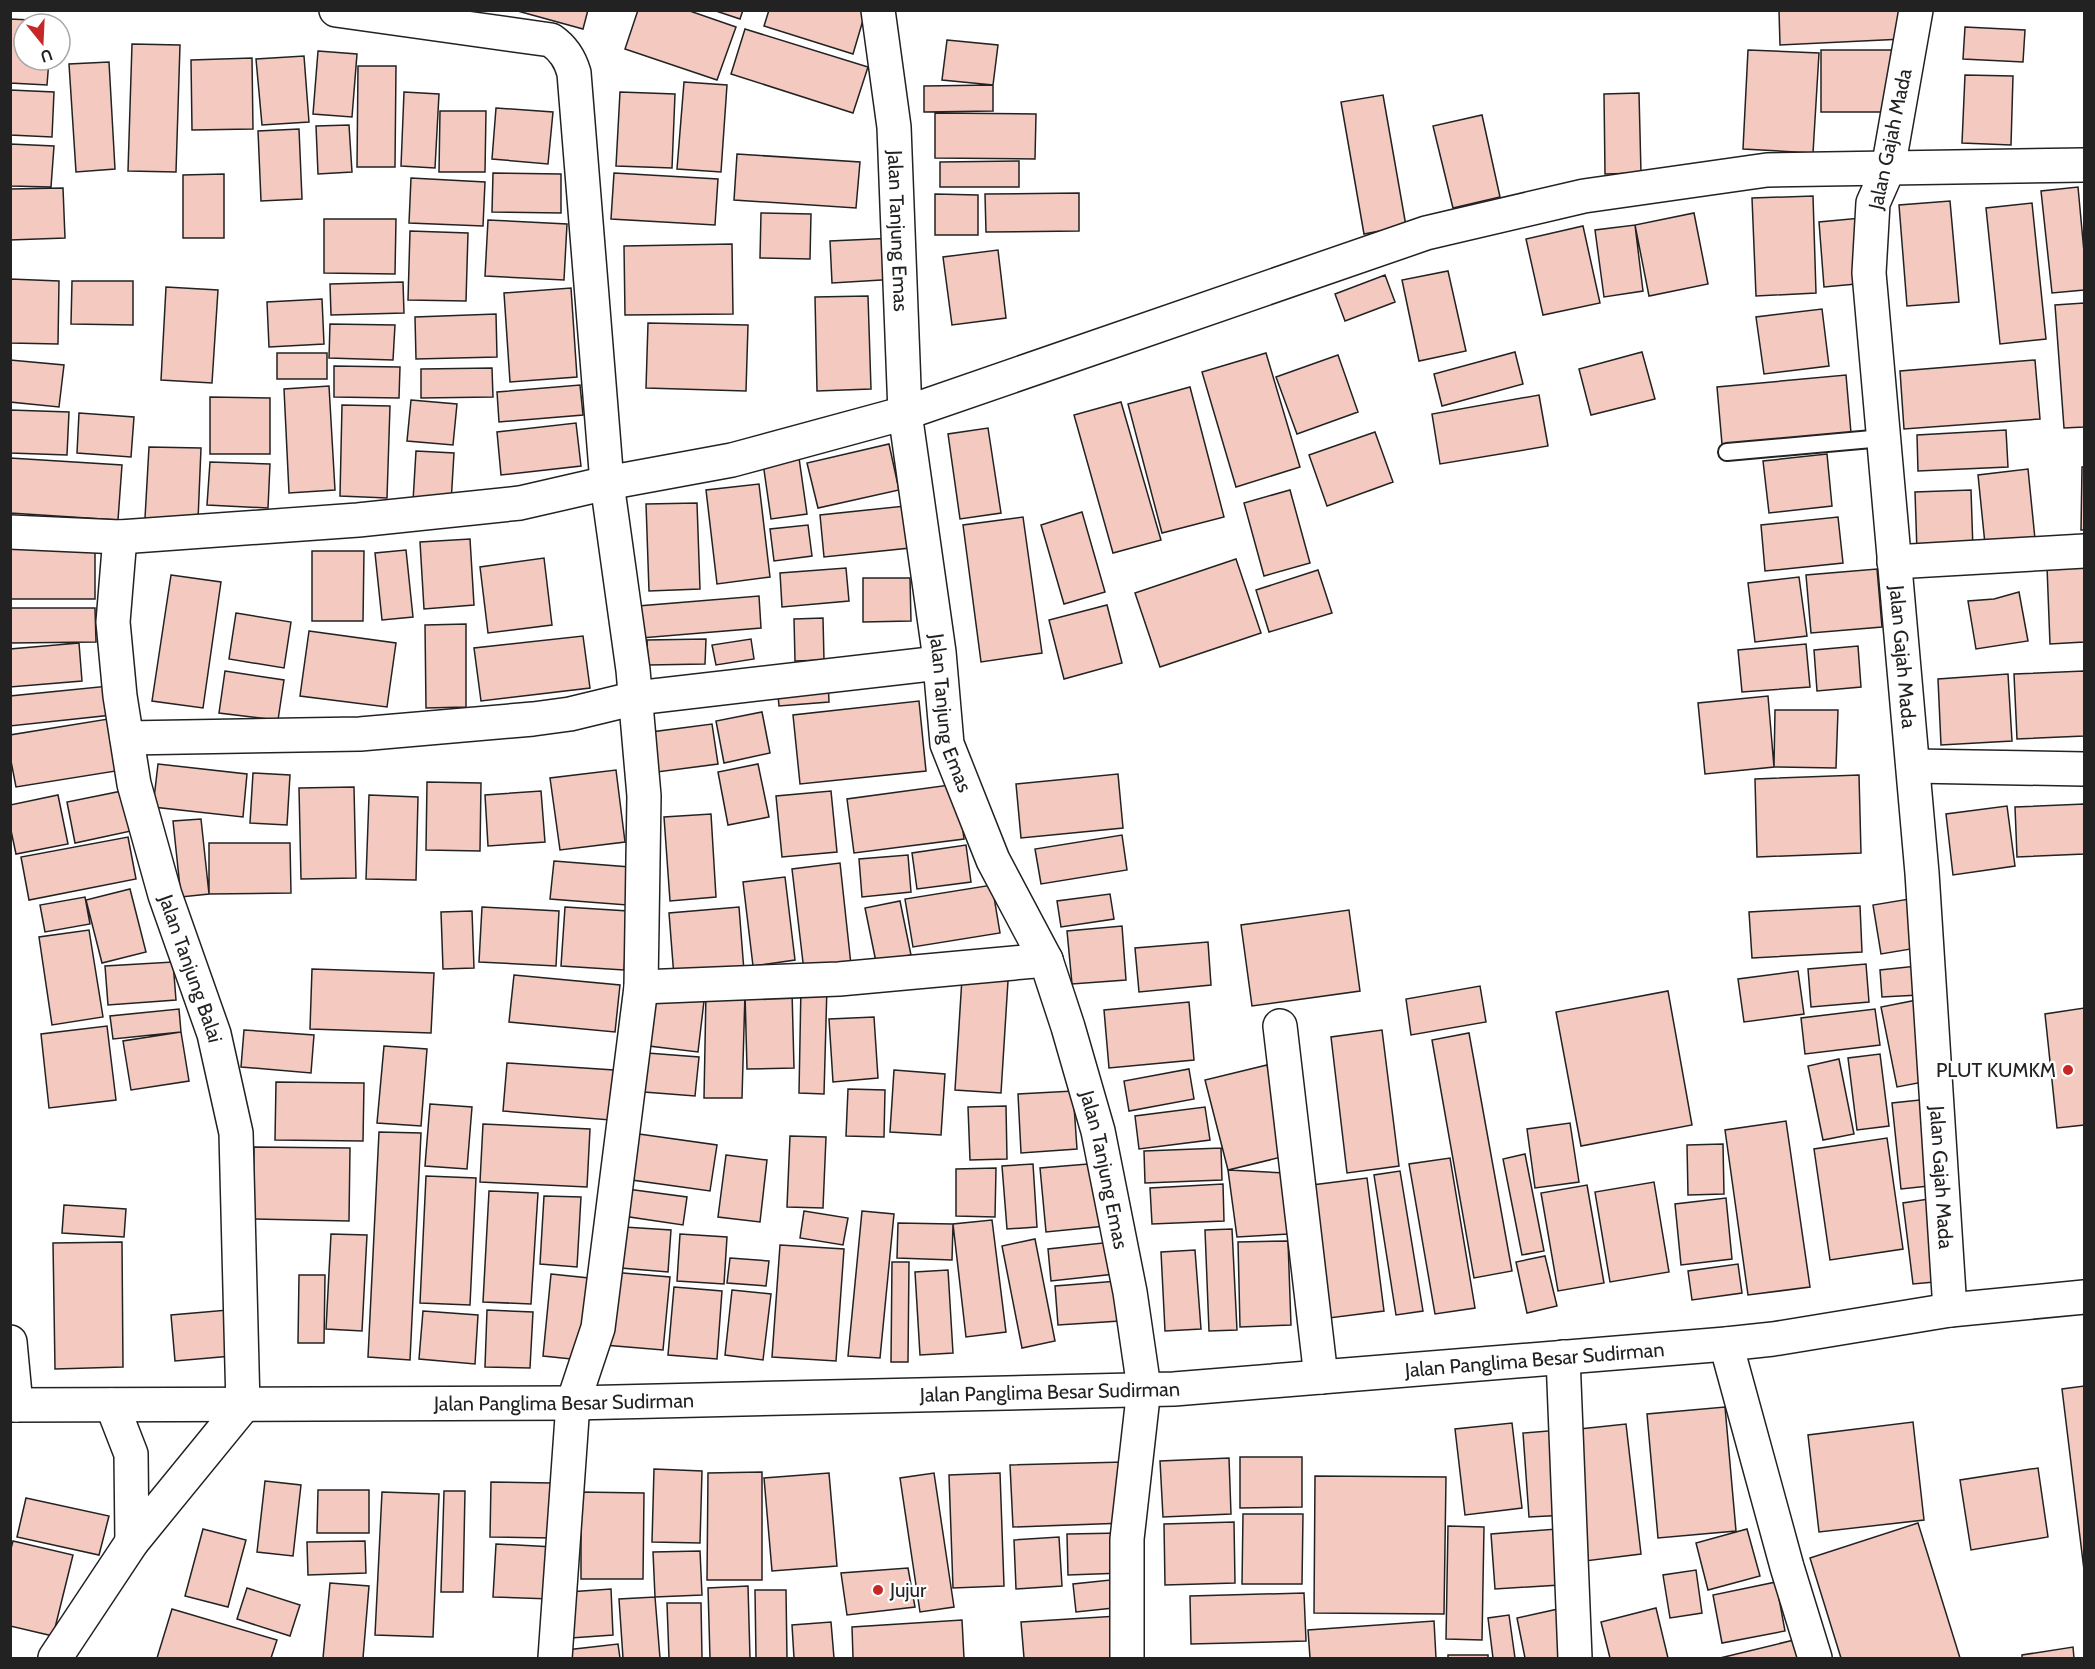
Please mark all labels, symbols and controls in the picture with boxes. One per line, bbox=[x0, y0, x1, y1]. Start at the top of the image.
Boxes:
north arrow bbox=[12, 12, 72, 72]
text: U bbox=[38, 45, 55, 67]
street label: Jalan Gajah Mada bbox=[1863, 66, 1917, 212]
street label: Jalan Tanjung Emas bbox=[883, 149, 913, 312]
street label: Jalan Gajah Mada bbox=[1885, 583, 1921, 730]
street label: Jalan Tanjung Emas bbox=[924, 631, 977, 796]
street label: Jalan Tanjung Balai bbox=[153, 890, 228, 1045]
place label: PLUT KUMKM bbox=[1936, 1058, 2056, 1082]
marker: PLUT KUMKM bbox=[2061, 1063, 2075, 1077]
street label: Jalan Tanjung Emas bbox=[1075, 1087, 1133, 1251]
street label: Jalan Gajah Mada bbox=[1925, 1104, 1958, 1250]
street label: Jalan Panglima Besar Sudirman bbox=[1403, 1337, 1665, 1382]
street label: Jalan Panglima Besar Sudirman bbox=[919, 1377, 1181, 1407]
street label: Jalan Panglima Besar Sudirman bbox=[433, 1388, 694, 1415]
place label: Jujur bbox=[889, 1578, 927, 1602]
marker: Jujur bbox=[871, 1583, 885, 1597]

